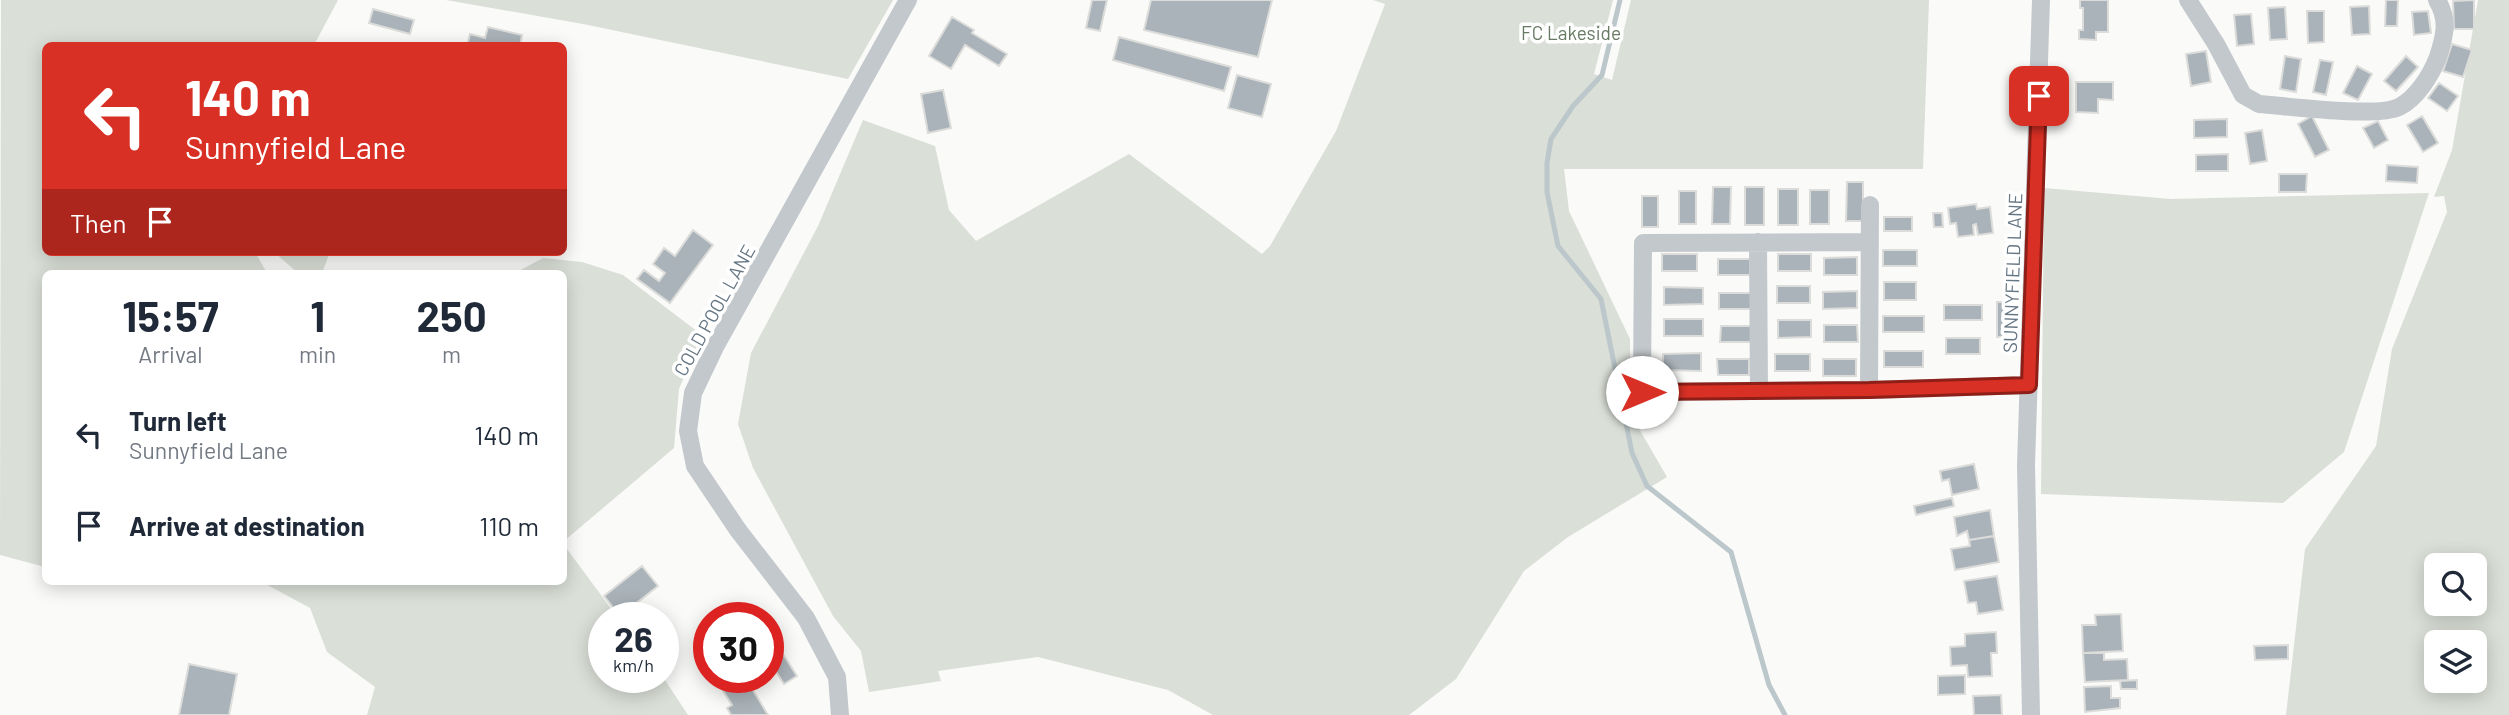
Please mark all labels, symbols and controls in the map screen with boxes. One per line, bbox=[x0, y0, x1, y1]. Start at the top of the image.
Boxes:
park label: FC Lakeside bbox=[1521, 21, 1621, 44]
pin bbox=[2009, 66, 2069, 126]
text: 140 m bbox=[185, 67, 311, 126]
icon: left bbox=[70, 70, 161, 161]
icon: arrive bbox=[2020, 77, 2058, 115]
text: Sunnyfield Lane bbox=[185, 127, 406, 165]
street label: SUNNYFIELD LANE bbox=[1998, 193, 2026, 353]
icon: arrive bbox=[141, 203, 179, 241]
text: Then bbox=[70, 207, 127, 238]
street label: COLD POOL LANE bbox=[668, 240, 760, 380]
text: 15:57 bbox=[122, 290, 219, 340]
text: 1 bbox=[310, 290, 325, 340]
text: 250 bbox=[417, 290, 487, 340]
text: Arrival bbox=[138, 340, 203, 368]
text: min bbox=[299, 340, 336, 368]
text: m bbox=[442, 340, 461, 368]
position arrow bbox=[1605, 355, 1679, 429]
text: Turn left bbox=[129, 405, 227, 436]
icon: left bbox=[70, 416, 108, 454]
text: 140 m bbox=[474, 419, 539, 450]
text: Sunnyfield Lane bbox=[129, 436, 288, 464]
icon: arrive bbox=[70, 507, 108, 545]
text: Arrive at destination bbox=[129, 510, 365, 541]
text: 110 m bbox=[479, 510, 539, 541]
map controls bbox=[2424, 553, 2487, 693]
button: search bbox=[2424, 553, 2487, 616]
speed limit sign: 30 bbox=[693, 602, 784, 693]
text: 26 bbox=[614, 617, 653, 659]
button: layers bbox=[2424, 630, 2487, 693]
text: km/h bbox=[613, 654, 654, 676]

